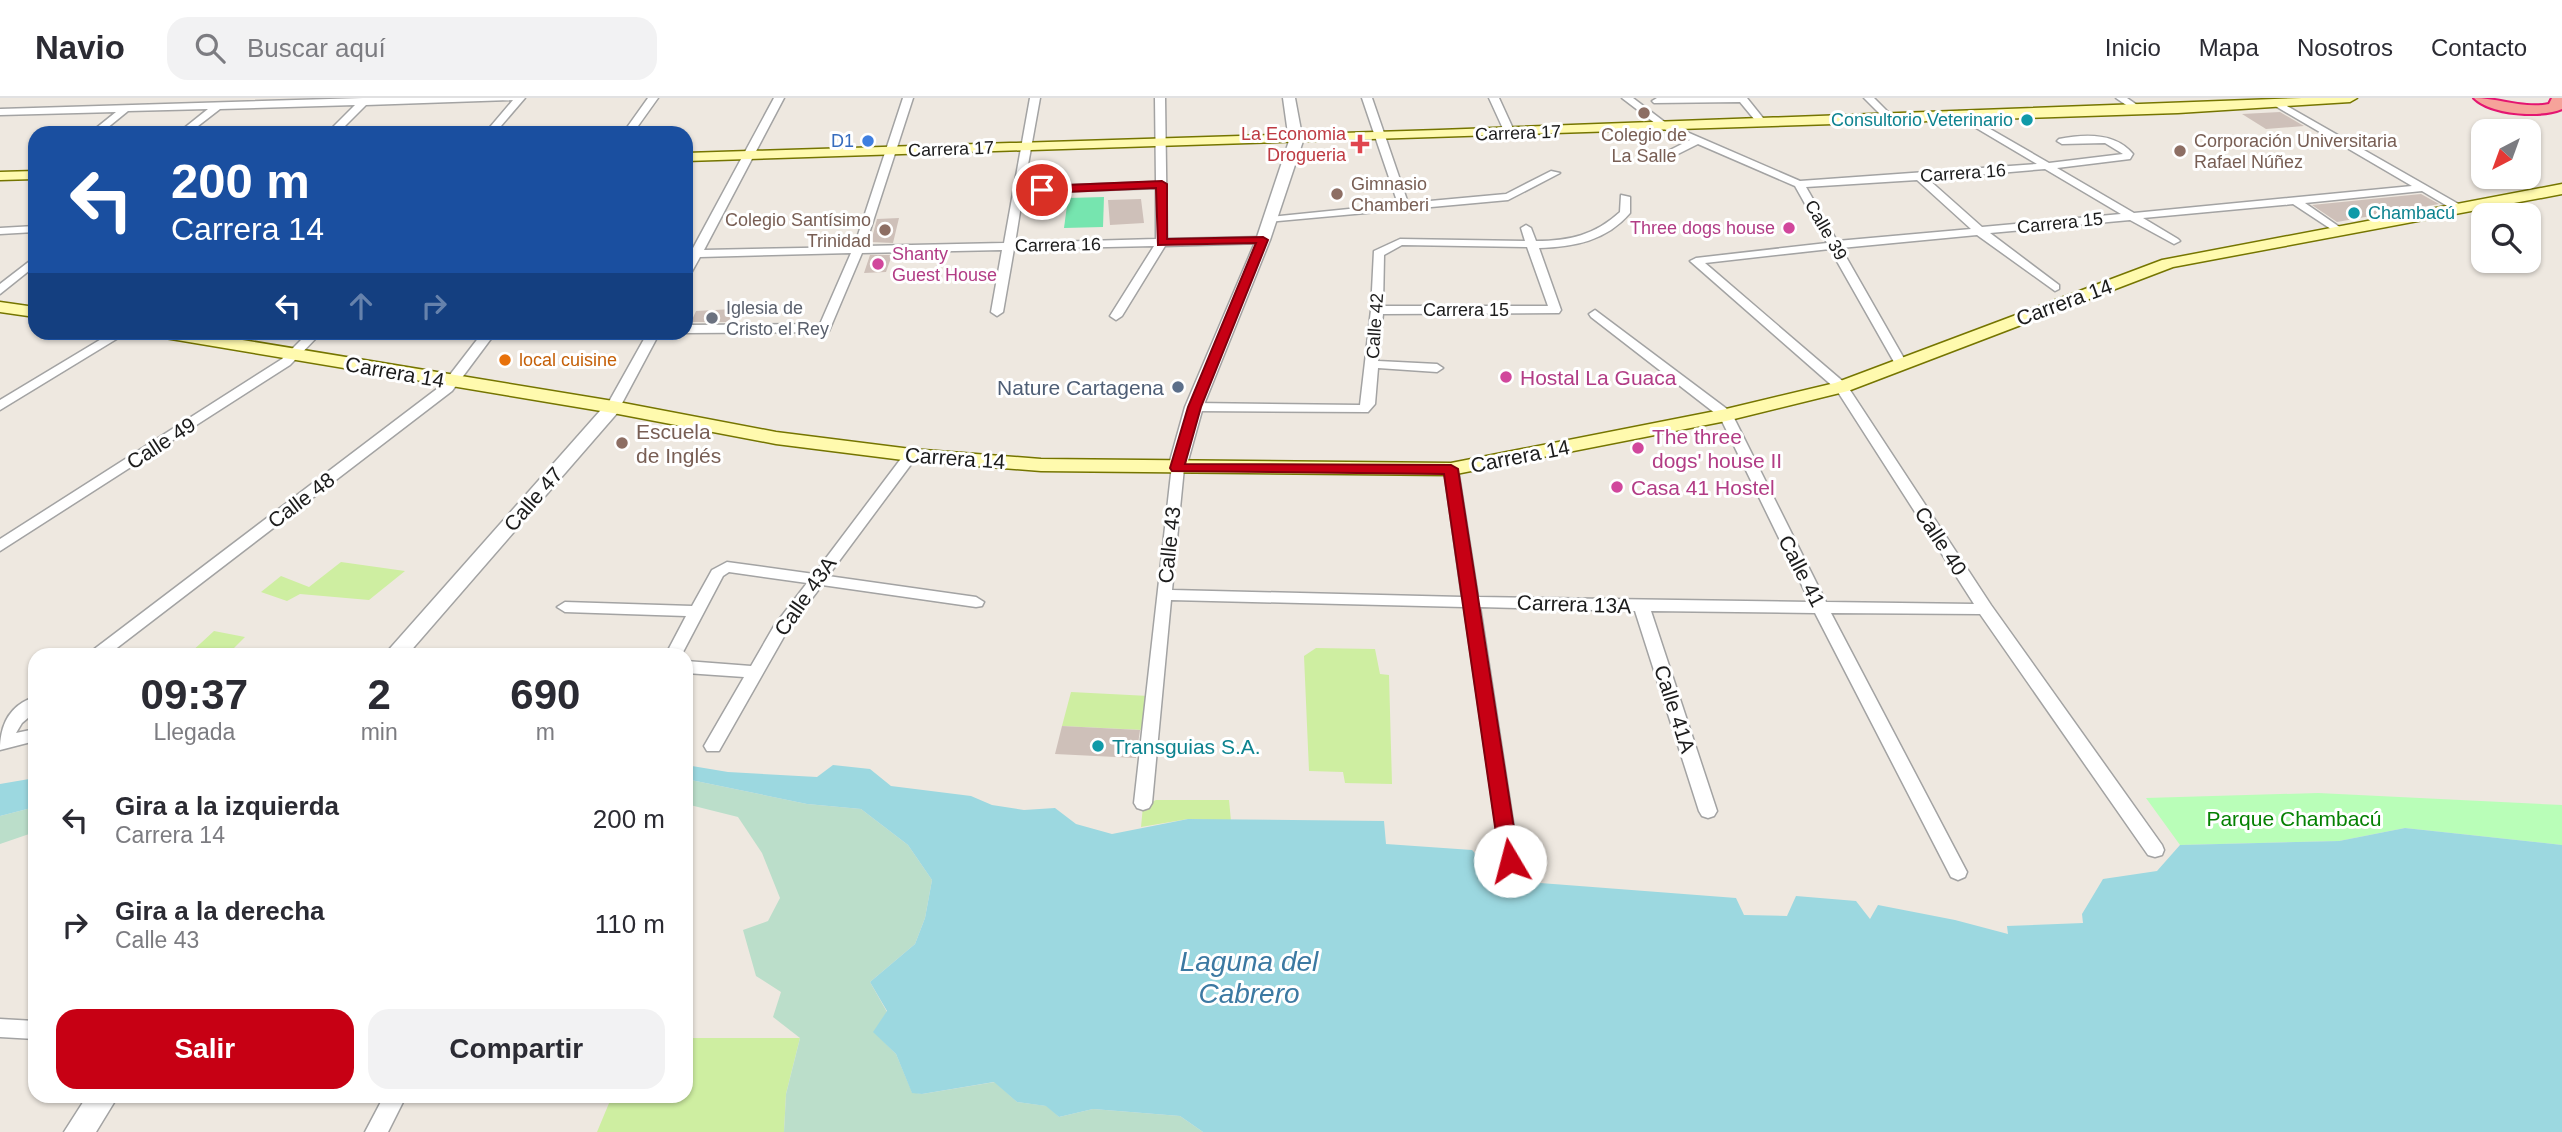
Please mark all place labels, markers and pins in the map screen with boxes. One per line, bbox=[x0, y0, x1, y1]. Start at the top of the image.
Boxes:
marker: Colegio de La Salle bbox=[1636, 105, 1652, 121]
place label: Consultorio Veterinario bbox=[1831, 110, 2013, 130]
marker: Consultorio Veterinario bbox=[2019, 112, 2035, 128]
place label: La Economia Drogueria bbox=[1241, 124, 1347, 165]
place label: Colegio de La Salle bbox=[1601, 125, 1687, 166]
place label: D1 bbox=[831, 131, 854, 151]
place label: Corporación Universitaria Rafael Núñez bbox=[2194, 131, 2398, 172]
marker: D1 bbox=[860, 133, 876, 149]
marker: La Economia Drogueria bbox=[1352, 136, 1368, 152]
marker: Corporación Universitaria Rafael Núñez bbox=[2172, 143, 2188, 159]
pin bbox=[1012, 160, 1072, 220]
place label: Gimnasio Chamberi bbox=[1351, 174, 1429, 215]
marker: Gimnasio Chamberi bbox=[1329, 186, 1345, 202]
place label: Chambacú bbox=[2368, 203, 2455, 223]
marker: Chambacú bbox=[2346, 205, 2362, 221]
place label: Colegio Santísimo Trinidad bbox=[725, 210, 871, 251]
place label: Three dogs house bbox=[1630, 218, 1775, 238]
marker: Three dogs house bbox=[1781, 220, 1797, 236]
marker: Colegio Santísimo Trinidad bbox=[877, 222, 893, 238]
place label: Shanty Guest House bbox=[892, 244, 997, 285]
marker: Shanty Guest House bbox=[870, 256, 886, 272]
place label: Iglesia de Cristo el Rey bbox=[726, 298, 829, 339]
marker: Iglesia de Cristo el Rey bbox=[704, 310, 720, 326]
place label: local cuisine bbox=[519, 350, 617, 370]
marker: local cuisine bbox=[497, 352, 513, 368]
place label: Hostal La Guaca bbox=[1520, 366, 1677, 389]
marker: Hostal La Guaca bbox=[1498, 369, 1514, 385]
place label: Nature Cartagena bbox=[997, 376, 1164, 399]
marker: Nature Cartagena bbox=[1170, 379, 1186, 395]
place label: Escuela de Inglés bbox=[636, 420, 721, 467]
place label: The three dogs' house II bbox=[1652, 425, 1782, 472]
marker: Escuela de Inglés bbox=[614, 435, 630, 451]
marker: The three dogs' house II bbox=[1630, 440, 1646, 456]
place label: Casa 41 Hostel bbox=[1631, 476, 1775, 499]
marker: Casa 41 Hostel bbox=[1609, 479, 1625, 495]
place label: Transguias S.A. bbox=[1112, 735, 1261, 758]
marker: Transguias S.A. bbox=[1090, 738, 1106, 754]

